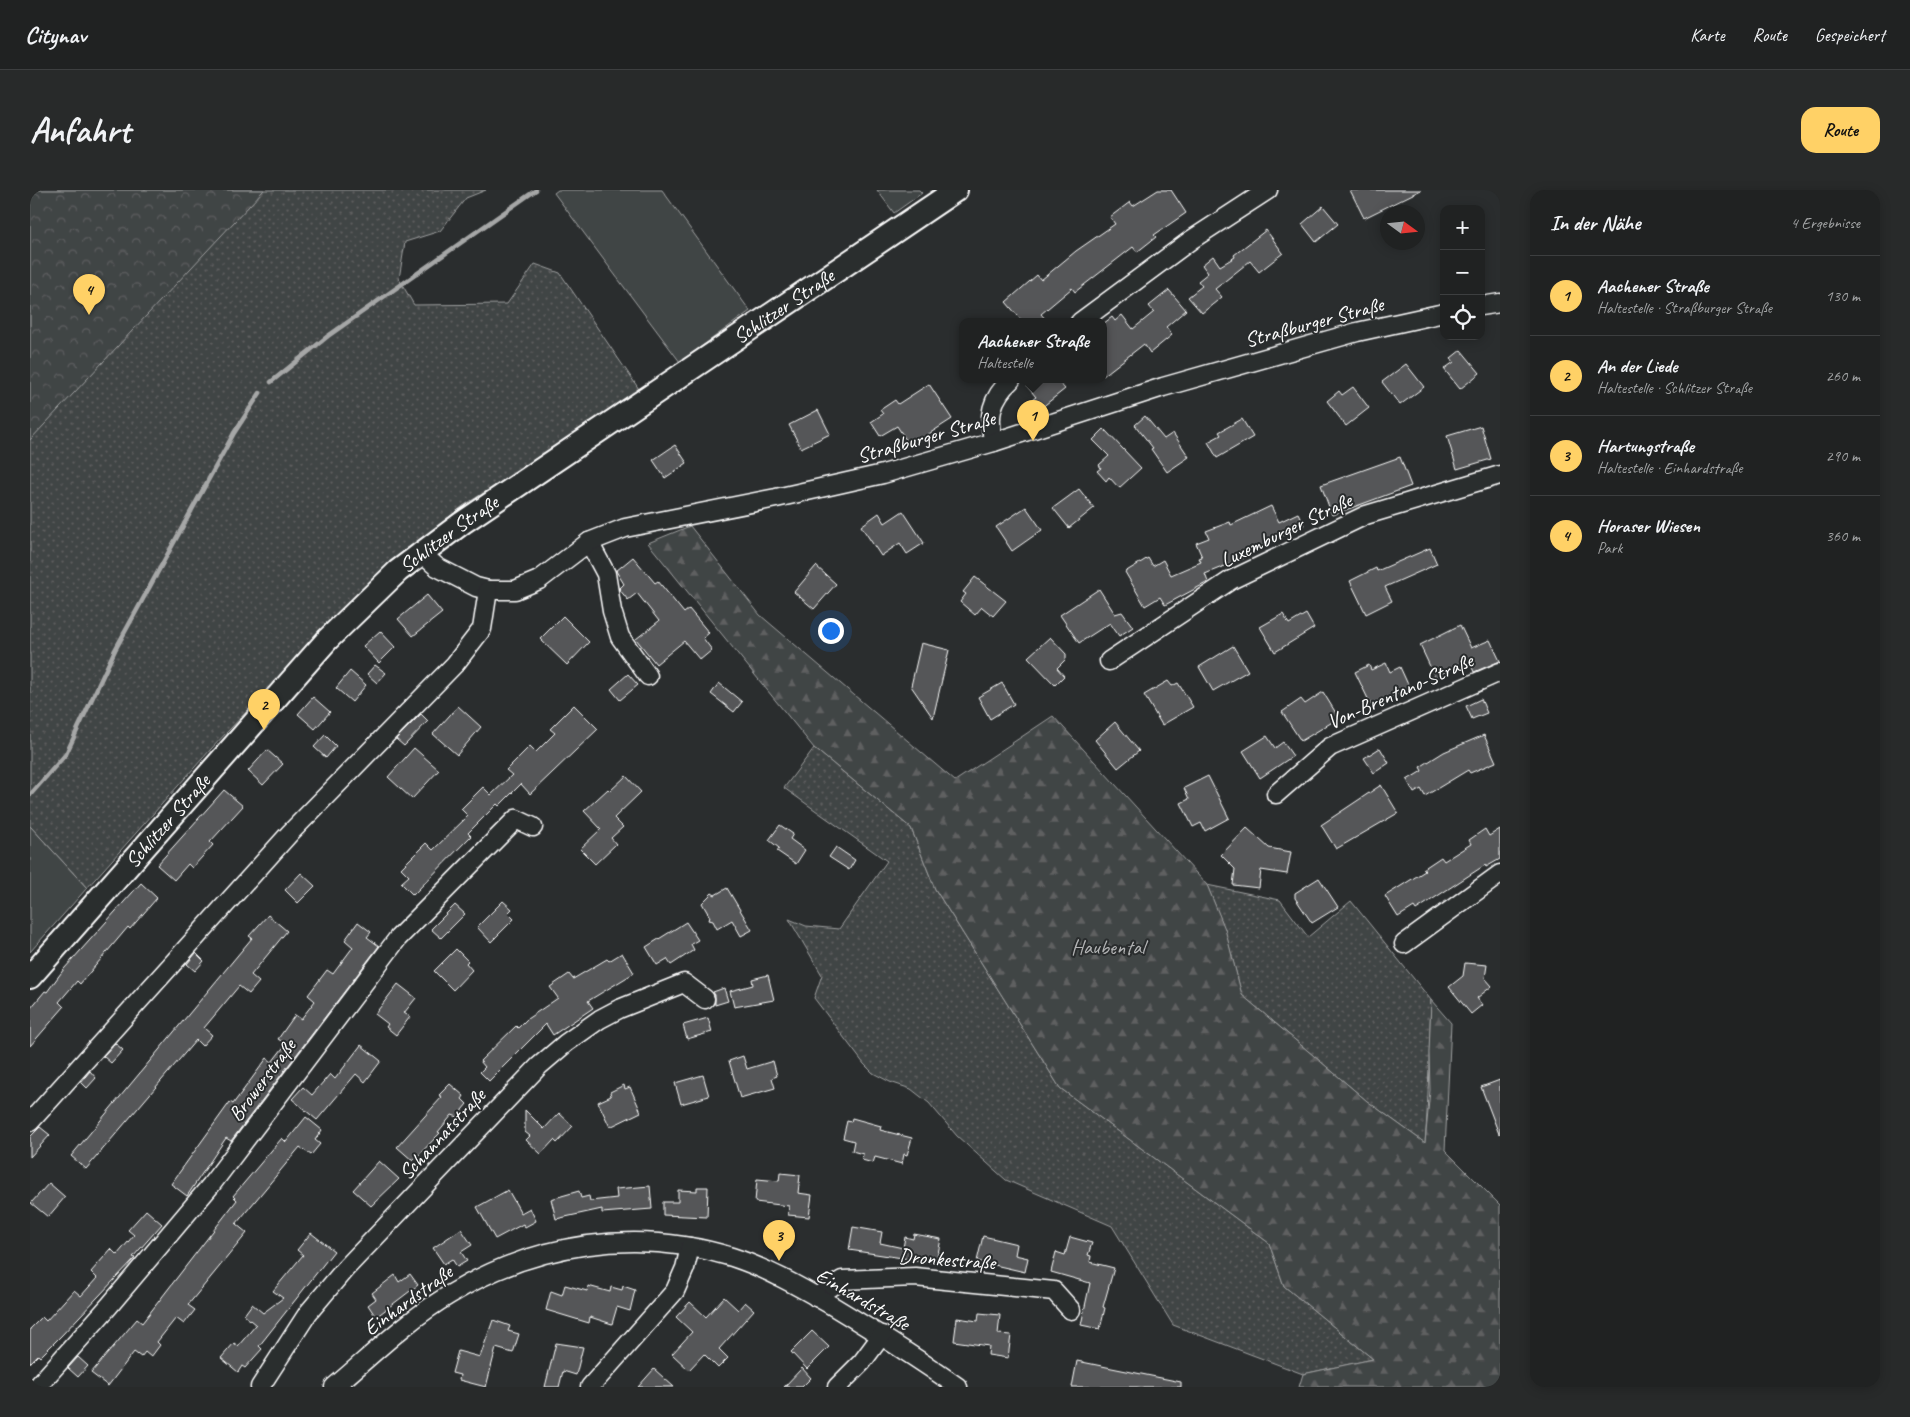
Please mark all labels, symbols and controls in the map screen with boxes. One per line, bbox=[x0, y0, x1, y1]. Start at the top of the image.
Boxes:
text: Citynav bbox=[25, 20, 86, 50]
text: Karte bbox=[1690, 24, 1725, 46]
text: Route bbox=[1753, 24, 1787, 46]
text: Gespeichert bbox=[1815, 24, 1885, 46]
button: Route bbox=[1801, 107, 1880, 153]
text: Anfahrt bbox=[30, 108, 130, 153]
north arrow bbox=[1380, 205, 1425, 250]
map controls bbox=[1440, 205, 1485, 340]
button: + bbox=[1440, 205, 1485, 250]
text: In der Nähe bbox=[1550, 210, 1640, 236]
text: 4 Ergebnisse bbox=[1791, 213, 1860, 233]
button: − bbox=[1440, 250, 1485, 295]
street label: Schlitzer Straße bbox=[728, 262, 841, 350]
pin: 4 bbox=[73, 274, 105, 315]
text: Aachener Straße bbox=[1597, 274, 1709, 298]
text: 1 bbox=[1562, 286, 1570, 306]
text: 130 m bbox=[1826, 286, 1860, 306]
street label: Straßburger Straße bbox=[1242, 290, 1388, 353]
button: locate bbox=[1440, 295, 1485, 340]
text: Haltestelle · Straßburger Straße bbox=[1597, 298, 1772, 318]
popup bbox=[959, 318, 1107, 383]
text: Aachener Straße bbox=[977, 329, 1089, 353]
text: Haltestelle bbox=[977, 353, 1033, 373]
text: An der Liede bbox=[1597, 354, 1677, 378]
text: 2 bbox=[1562, 366, 1570, 386]
text: 260 m bbox=[1826, 366, 1860, 386]
text: Haltestelle · Schlitzer Straße bbox=[1597, 378, 1752, 398]
pin: 1 bbox=[1017, 400, 1049, 441]
street label: Straßburger Straße bbox=[854, 404, 1000, 469]
text: Hartungstraße bbox=[1597, 434, 1694, 458]
text: 3 bbox=[1562, 446, 1570, 466]
text: 290 m bbox=[1826, 446, 1860, 466]
text: Haltestelle · Einhardstraße bbox=[1597, 458, 1743, 478]
street label: Luxemburger Straße bbox=[1216, 486, 1358, 573]
street label: Schlitzer Straße bbox=[394, 488, 505, 579]
text: Horaser Wiesen bbox=[1597, 514, 1700, 538]
text: 4 bbox=[1562, 526, 1570, 546]
text: 360 m bbox=[1826, 526, 1860, 546]
text: Park bbox=[1597, 538, 1622, 558]
your location bbox=[818, 618, 844, 644]
street label: Von-Brentano-Straße bbox=[1323, 646, 1479, 735]
pin: 2 bbox=[248, 689, 280, 730]
street label: Schlitzer Straße bbox=[119, 767, 217, 873]
park label: Haubental bbox=[1071, 934, 1148, 960]
street label: Browerstraße bbox=[223, 1032, 303, 1126]
street label: Schannatstraße bbox=[393, 1081, 492, 1185]
pin: 3 bbox=[763, 1220, 795, 1261]
street label: Dronkestraße bbox=[898, 1243, 998, 1275]
street label: Einhardstraße bbox=[358, 1258, 459, 1341]
street label: Einhardstraße bbox=[812, 1262, 916, 1337]

